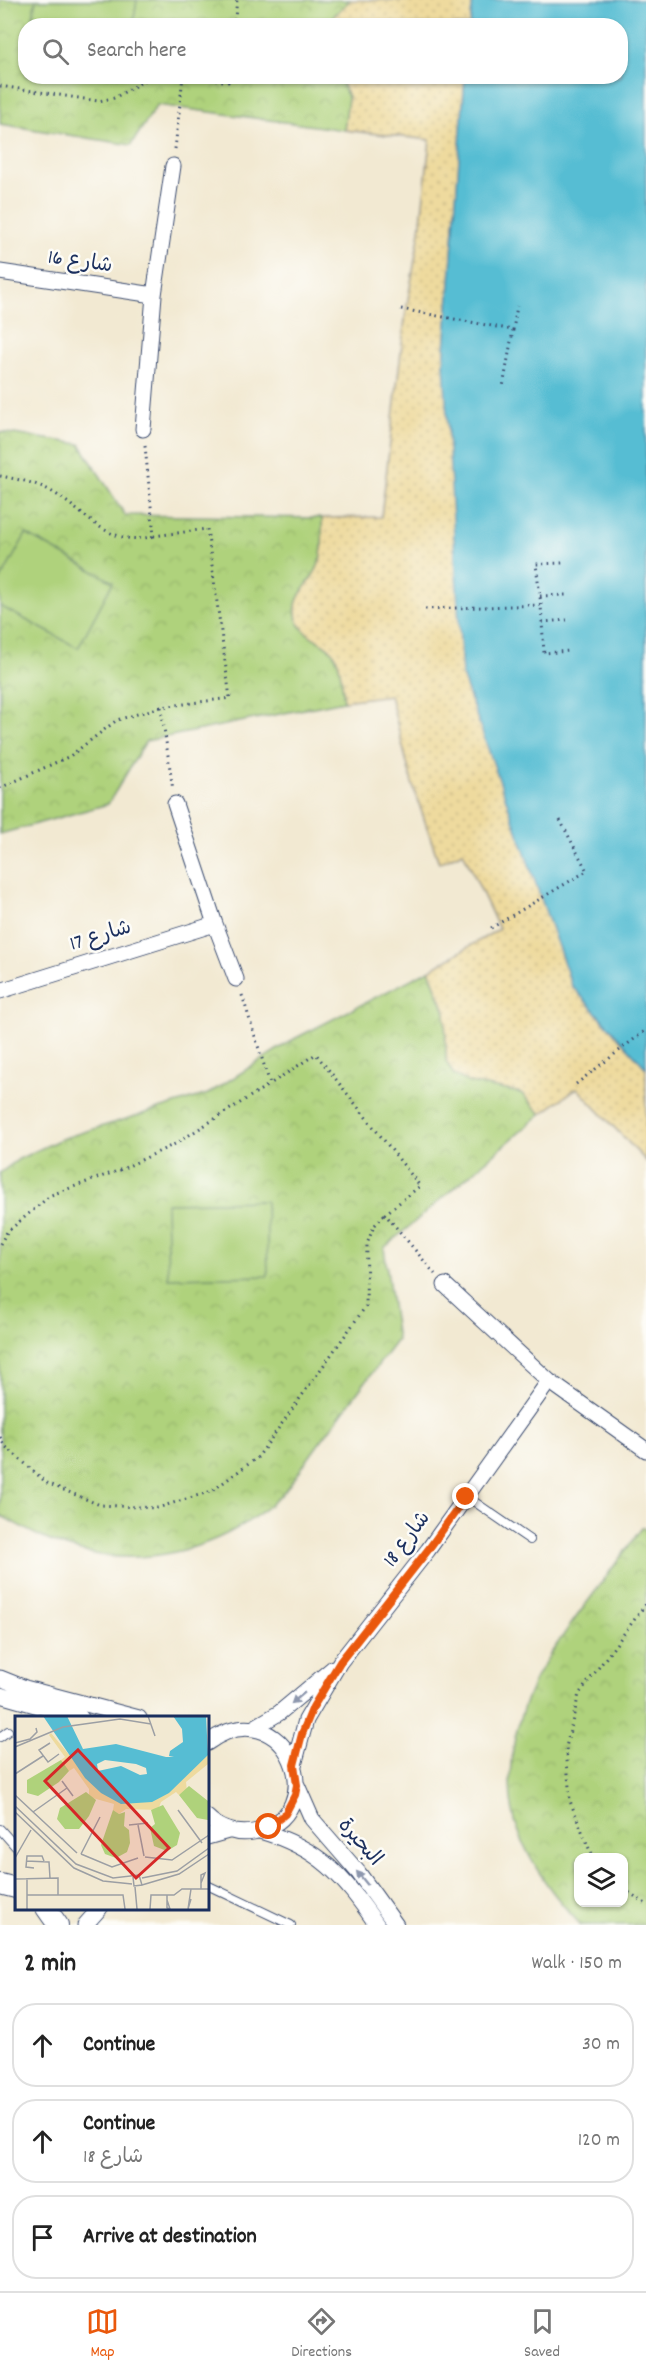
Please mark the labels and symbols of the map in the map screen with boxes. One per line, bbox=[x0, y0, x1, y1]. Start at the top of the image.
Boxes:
street label: شارع 16 bbox=[46, 244, 114, 282]
street label: شارع 17 bbox=[67, 913, 135, 961]
route end bbox=[452, 1483, 478, 1509]
street label: شارع 18 bbox=[377, 1506, 439, 1574]
one-way arrow bbox=[291, 1691, 306, 1704]
inset map bbox=[15, 1716, 208, 1910]
street label: البحيرة bbox=[329, 1812, 389, 1874]
route start bbox=[255, 1813, 281, 1839]
one-way arrow bbox=[357, 1870, 369, 1885]

